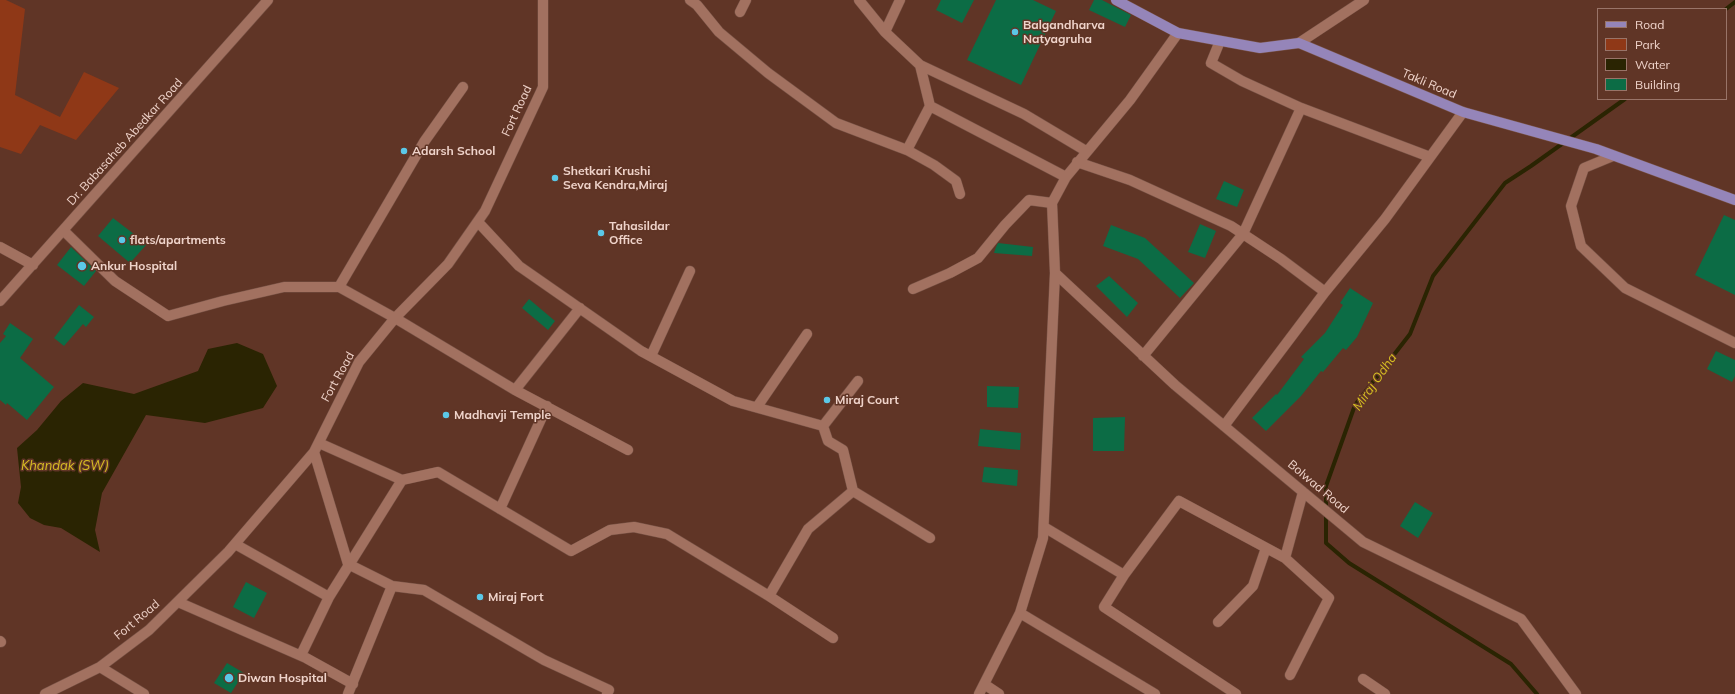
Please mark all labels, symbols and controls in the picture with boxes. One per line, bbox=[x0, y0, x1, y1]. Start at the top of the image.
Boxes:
legend bbox=[1597, 8, 1727, 100]
text: Road bbox=[1635, 17, 1664, 32]
place label: Balgandharva Natyagruha bbox=[1023, 18, 1105, 46]
marker: Balgandharva Natyagruha bbox=[1010, 27, 1020, 37]
text: Park bbox=[1635, 37, 1660, 52]
text: Water bbox=[1635, 57, 1670, 72]
street label: Takli Road bbox=[1400, 66, 1458, 102]
street label: Dr. Babasaheb Abedkar Road bbox=[64, 76, 186, 208]
text: Building bbox=[1635, 77, 1680, 92]
street label: Fort Road bbox=[499, 83, 535, 139]
place label: Adarsh School bbox=[412, 144, 495, 158]
marker: Adarsh School bbox=[399, 146, 409, 156]
place label: Shetkari Krushi Seva Kendra,Miraj bbox=[563, 164, 667, 192]
marker: Shetkari Krushi Seva Kendra,Miraj bbox=[550, 173, 560, 183]
place label: Tahasildar Office bbox=[609, 219, 669, 247]
marker: Tahasildar Office bbox=[596, 228, 606, 238]
place label: flats/apartments bbox=[130, 233, 226, 247]
marker: flats/apartments bbox=[117, 235, 127, 245]
place label: Ankur Hospital bbox=[91, 259, 177, 273]
marker: Ankur Hospital bbox=[76, 260, 88, 272]
street label: Fort Road bbox=[318, 350, 358, 404]
water label: Miraj Odha bbox=[1350, 350, 1400, 414]
place label: Miraj Court bbox=[835, 393, 899, 407]
marker: Miraj Court bbox=[822, 395, 832, 405]
place label: Madhavji Temple bbox=[454, 408, 551, 422]
marker: Madhavji Temple bbox=[441, 410, 451, 420]
street label: Bolwad Road bbox=[1285, 457, 1351, 517]
water label: Khandak (SW) bbox=[21, 458, 109, 474]
place label: Miraj Fort bbox=[488, 590, 543, 604]
marker: Miraj Fort bbox=[475, 592, 485, 602]
street label: Fort Road bbox=[111, 597, 163, 643]
place label: Diwan Hospital bbox=[238, 671, 327, 685]
marker: Diwan Hospital bbox=[223, 672, 235, 684]

